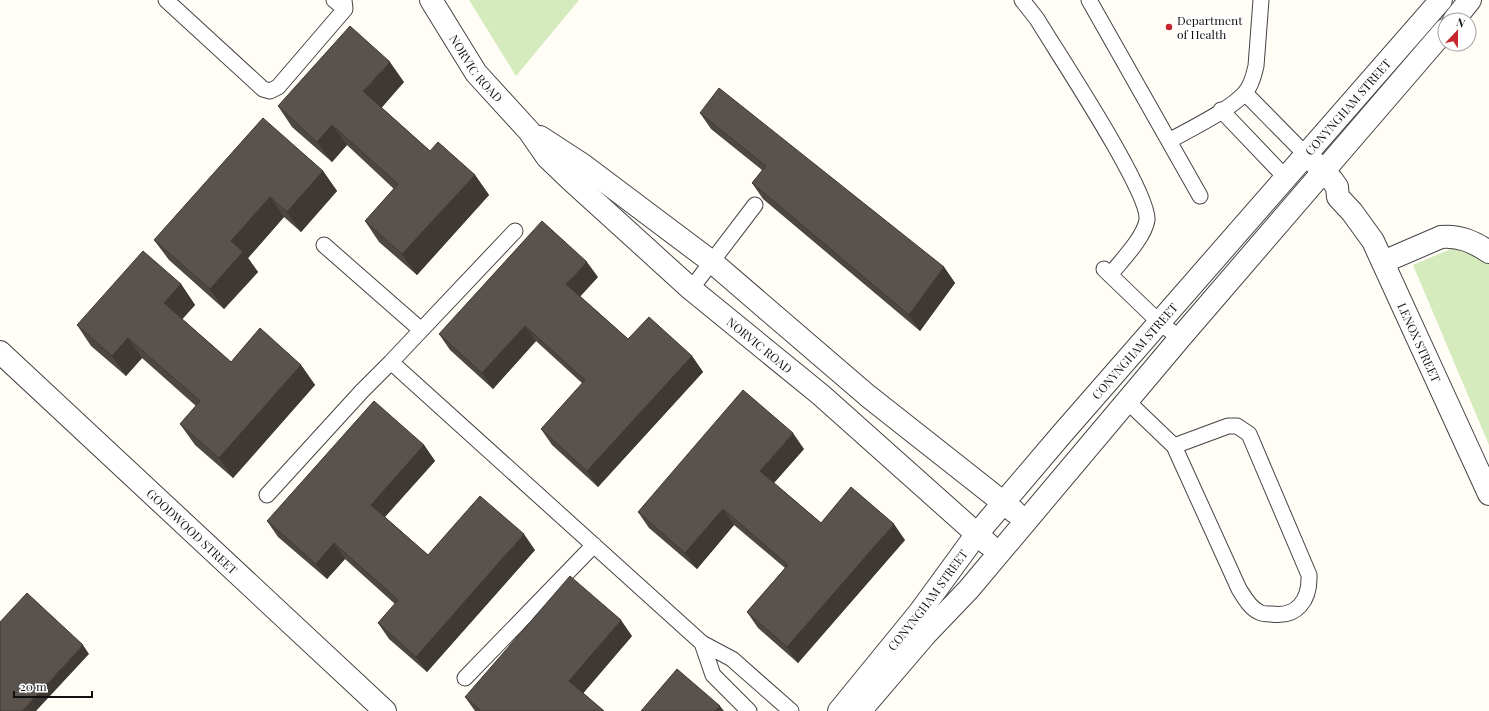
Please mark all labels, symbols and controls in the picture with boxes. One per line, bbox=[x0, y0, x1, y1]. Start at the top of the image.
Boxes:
place label: Department of Health bbox=[1177, 12, 1243, 42]
north arrow bbox=[1437, 12, 1477, 52]
text: N bbox=[1454, 14, 1467, 31]
marker: Department of Health bbox=[1164, 22, 1174, 32]
street label: NORVIC ROAD bbox=[446, 32, 507, 105]
street label: CONYNGHAM STREET bbox=[1301, 55, 1394, 159]
street label: CONYNGHAM STREET bbox=[1088, 299, 1181, 403]
street label: LENOX STREET bbox=[1394, 300, 1445, 385]
street label: NORVIC ROAD bbox=[724, 314, 796, 377]
street label: GOODWOOD STREET bbox=[144, 485, 242, 578]
street label: CONYNGHAM STREET bbox=[884, 546, 971, 654]
scale bar bbox=[14, 673, 92, 699]
text: 20 m bbox=[20, 678, 47, 694]

